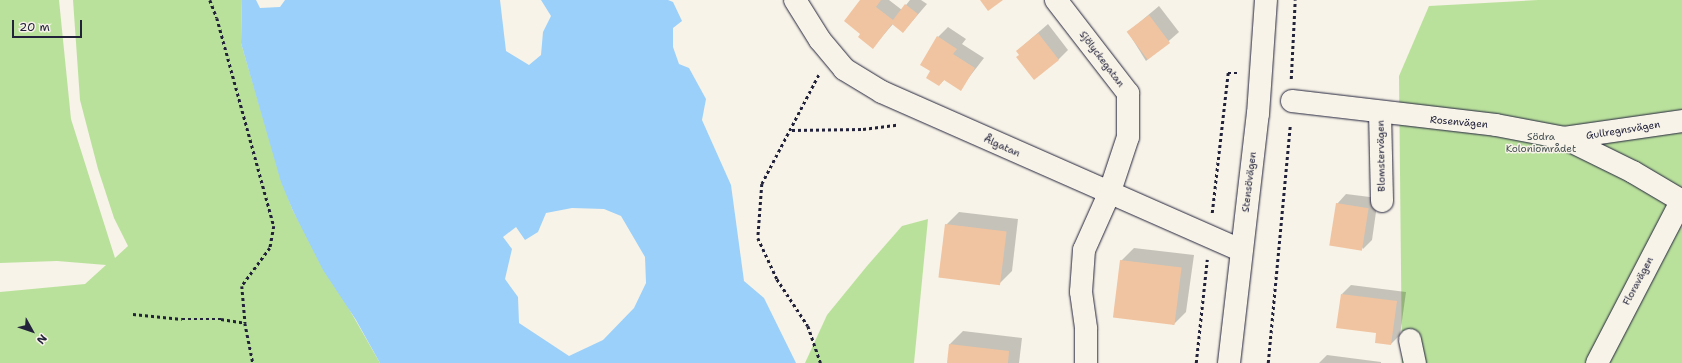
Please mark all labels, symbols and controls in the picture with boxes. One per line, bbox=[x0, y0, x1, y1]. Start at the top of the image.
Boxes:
scale bar bbox=[14, 12, 84, 38]
text: 20 m bbox=[19, 19, 50, 35]
street label: Sjölyckegatan bbox=[1077, 29, 1127, 89]
street label: Rosenvägen bbox=[1430, 113, 1488, 131]
street label: Gullregnsvägen bbox=[1585, 118, 1661, 142]
street label: Blomstervägen bbox=[1374, 120, 1388, 192]
park label: Södra Koloniområdet bbox=[1506, 130, 1576, 154]
street label: Ålgatan bbox=[982, 133, 1022, 159]
street label: Stensövägen bbox=[1239, 151, 1259, 213]
street label: Floravägen bbox=[1620, 255, 1656, 307]
north arrow bbox=[12, 311, 52, 351]
text: N bbox=[33, 331, 50, 347]

